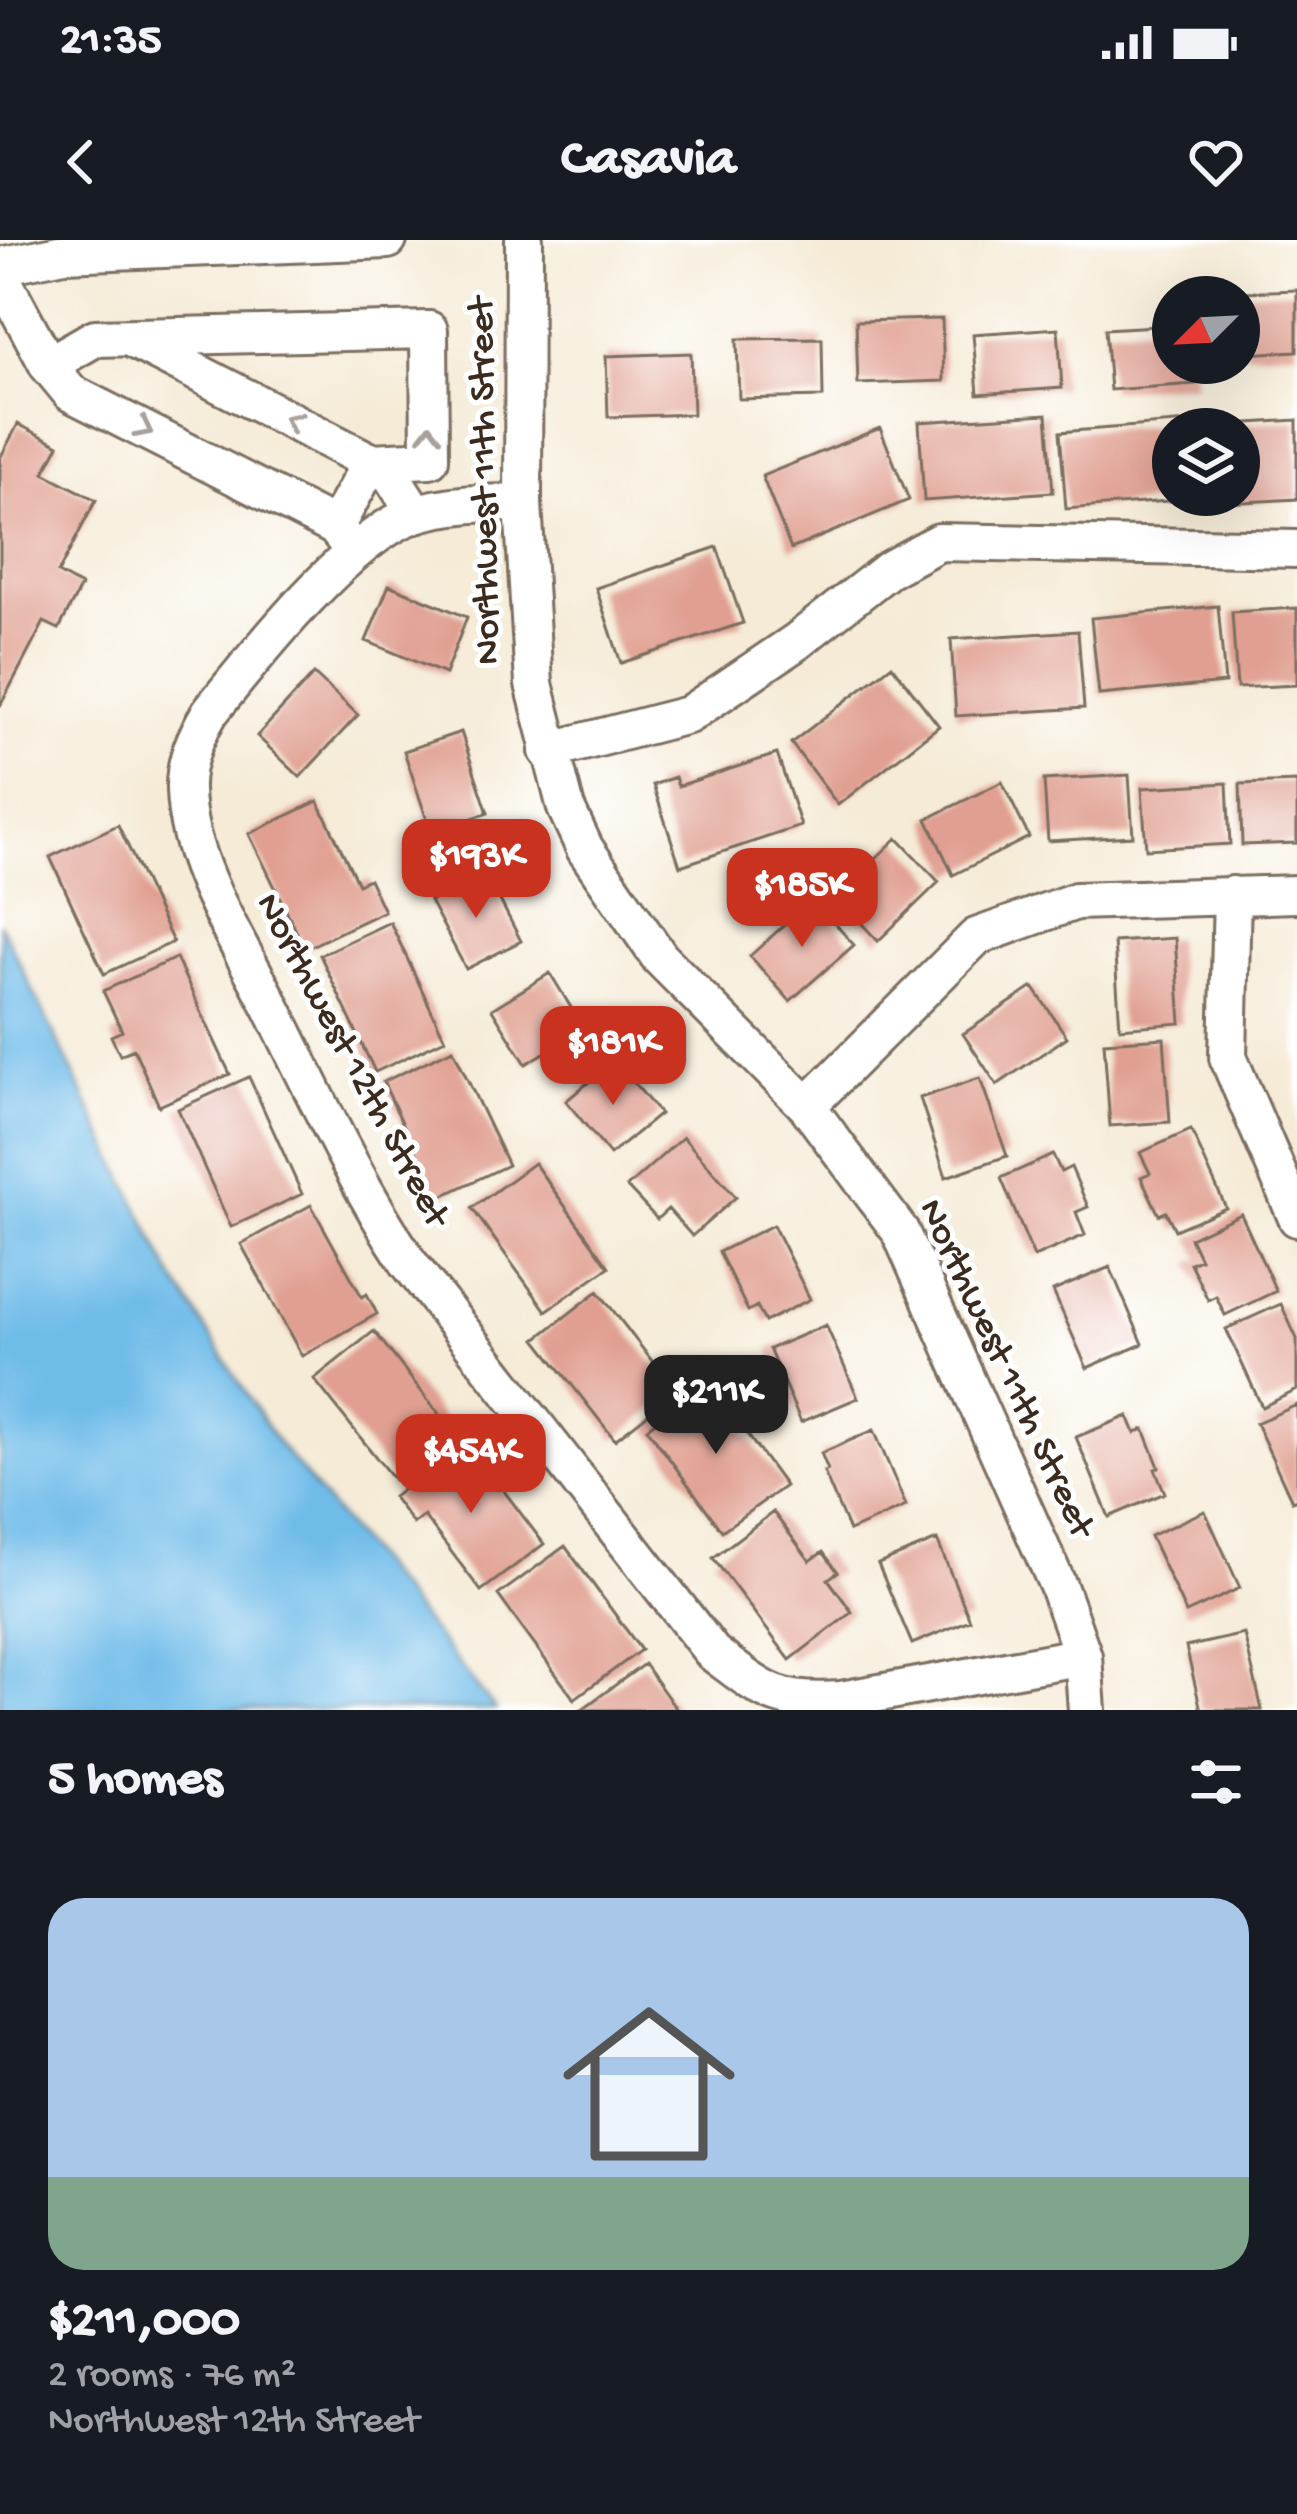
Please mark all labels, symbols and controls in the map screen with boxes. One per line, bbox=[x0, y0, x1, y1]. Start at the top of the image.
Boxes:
text: 21:35 bbox=[60, 16, 161, 69]
icon: back bbox=[48, 129, 114, 195]
icon: heart bbox=[1183, 129, 1249, 195]
text: Casavia bbox=[561, 130, 736, 194]
north arrow bbox=[1152, 276, 1260, 384]
map controls bbox=[1152, 276, 1260, 516]
street label: Northwest 11th Street bbox=[461, 294, 513, 665]
button: layers bbox=[1152, 408, 1260, 516]
one-way arrow bbox=[283, 412, 304, 435]
one-way arrow bbox=[131, 415, 153, 438]
one-way arrow bbox=[417, 423, 443, 442]
pin: $193K bbox=[392, 819, 560, 921]
text: $193K bbox=[429, 835, 523, 881]
pin: $185K bbox=[718, 848, 886, 950]
text: $185K bbox=[754, 864, 850, 910]
street label: Northwest 12th Street bbox=[243, 886, 459, 1238]
pin: $181K bbox=[529, 1006, 697, 1108]
text: $181K bbox=[567, 1022, 659, 1068]
street label: Northwest 11th Street bbox=[905, 1193, 1104, 1548]
pin: $211K bbox=[632, 1355, 800, 1457]
text: $211K bbox=[671, 1371, 761, 1417]
pin: $454K bbox=[387, 1414, 555, 1516]
text: $454K bbox=[423, 1430, 519, 1476]
icon: filters bbox=[1183, 1749, 1249, 1815]
text: 5 homes bbox=[48, 1752, 222, 1812]
icon: home bbox=[541, 1976, 757, 2192]
text: $211,000 bbox=[48, 2294, 240, 2354]
text: 2 rooms · 76 m² bbox=[48, 2354, 296, 2400]
text: Northwest 12th Street bbox=[48, 2400, 419, 2446]

